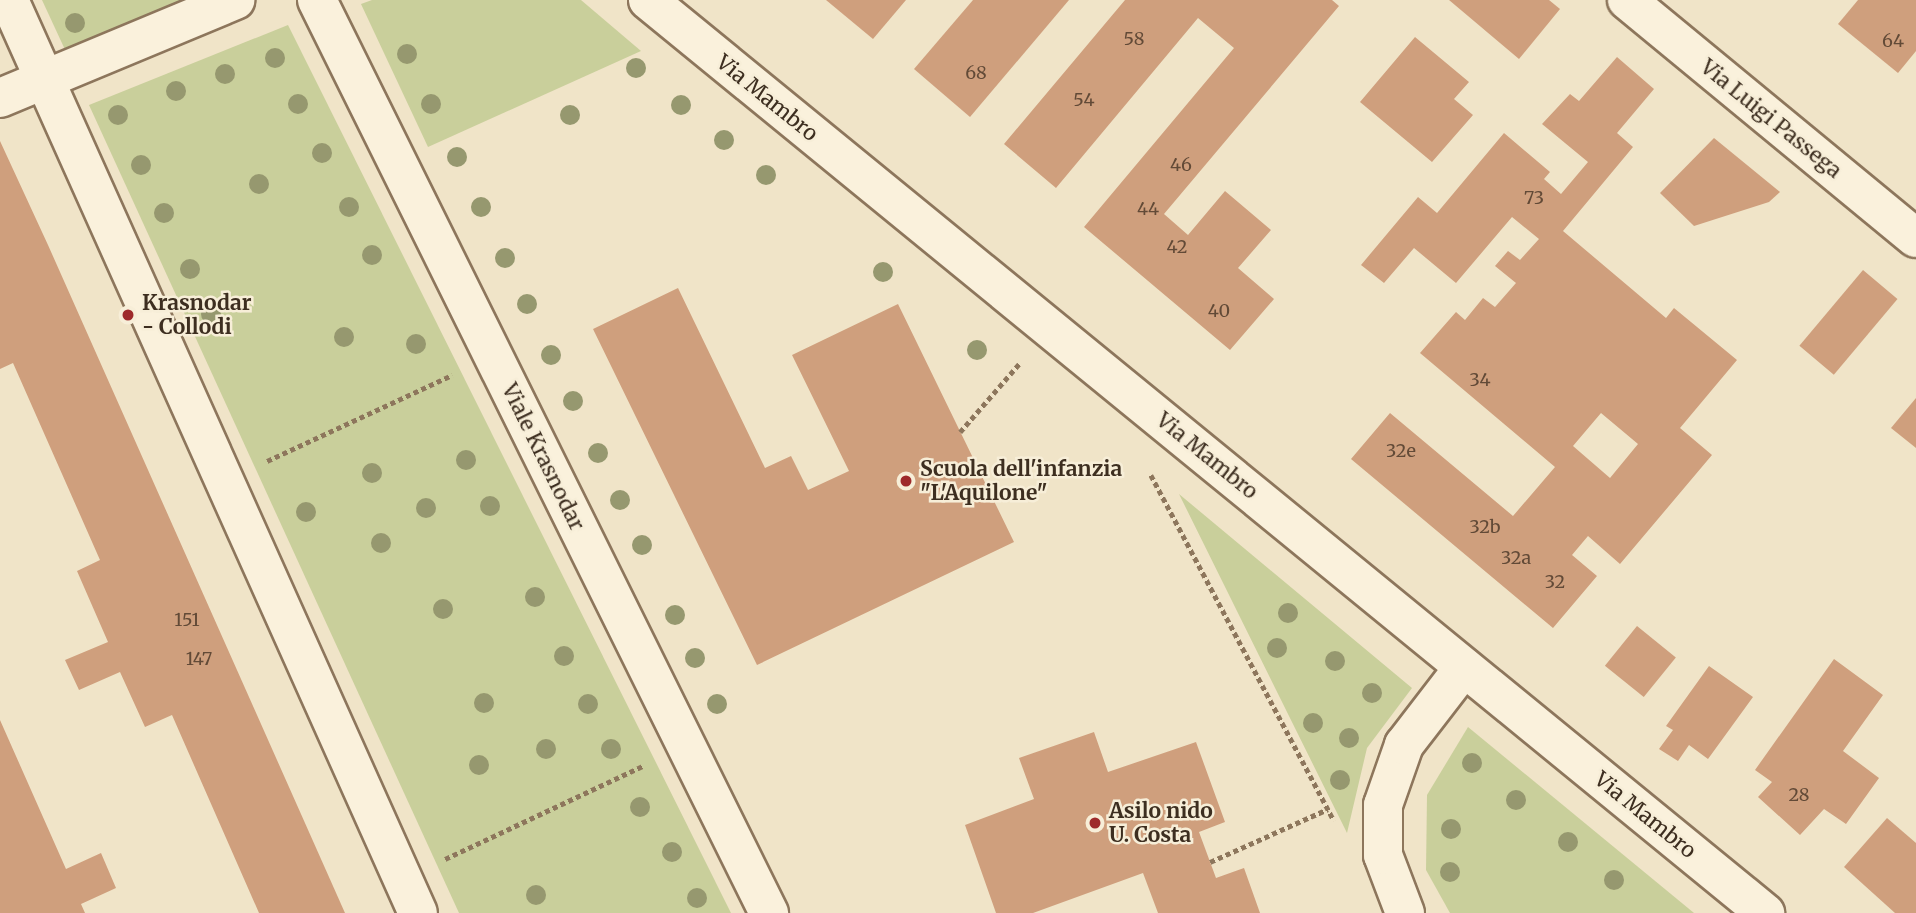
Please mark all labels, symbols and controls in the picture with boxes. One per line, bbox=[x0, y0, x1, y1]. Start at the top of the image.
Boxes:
house number: 58 bbox=[1124, 28, 1144, 50]
house number: 64 bbox=[1882, 30, 1904, 52]
street label: Via Mambro bbox=[711, 49, 823, 147]
street label: Via Luigi Passega bbox=[1695, 54, 1847, 184]
house number: 68 bbox=[965, 62, 987, 84]
house number: 54 bbox=[1073, 89, 1095, 111]
house number: 46 bbox=[1170, 154, 1192, 176]
house number: 73 bbox=[1524, 187, 1544, 209]
house number: 44 bbox=[1137, 198, 1159, 220]
house number: 42 bbox=[1167, 236, 1187, 258]
place label: Krasnodar - Collodi bbox=[142, 290, 251, 340]
house number: 40 bbox=[1208, 300, 1230, 322]
marker: Krasnodar - Collodi bbox=[120, 307, 136, 323]
house number: 34 bbox=[1469, 369, 1491, 391]
street label: Viale Krasnodar bbox=[497, 379, 589, 535]
street label: Via Mambro bbox=[1151, 407, 1263, 505]
house number: 32e bbox=[1386, 440, 1416, 462]
place label: Scuola dell'infanzia "L'Aquilone" bbox=[920, 456, 1122, 506]
marker: Scuola dell'infanzia "L'Aquilone" bbox=[898, 473, 914, 489]
house number: 32b bbox=[1469, 516, 1501, 538]
house number: 32a bbox=[1501, 547, 1531, 569]
house number: 32 bbox=[1545, 571, 1565, 593]
house number: 151 bbox=[174, 609, 200, 631]
house number: 147 bbox=[186, 648, 212, 670]
street label: Via Mambro bbox=[1589, 766, 1701, 864]
house number: 28 bbox=[1788, 784, 1810, 806]
place label: Asilo nido U. Costa bbox=[1109, 798, 1213, 848]
marker: Asilo nido U. Costa bbox=[1087, 815, 1103, 831]

